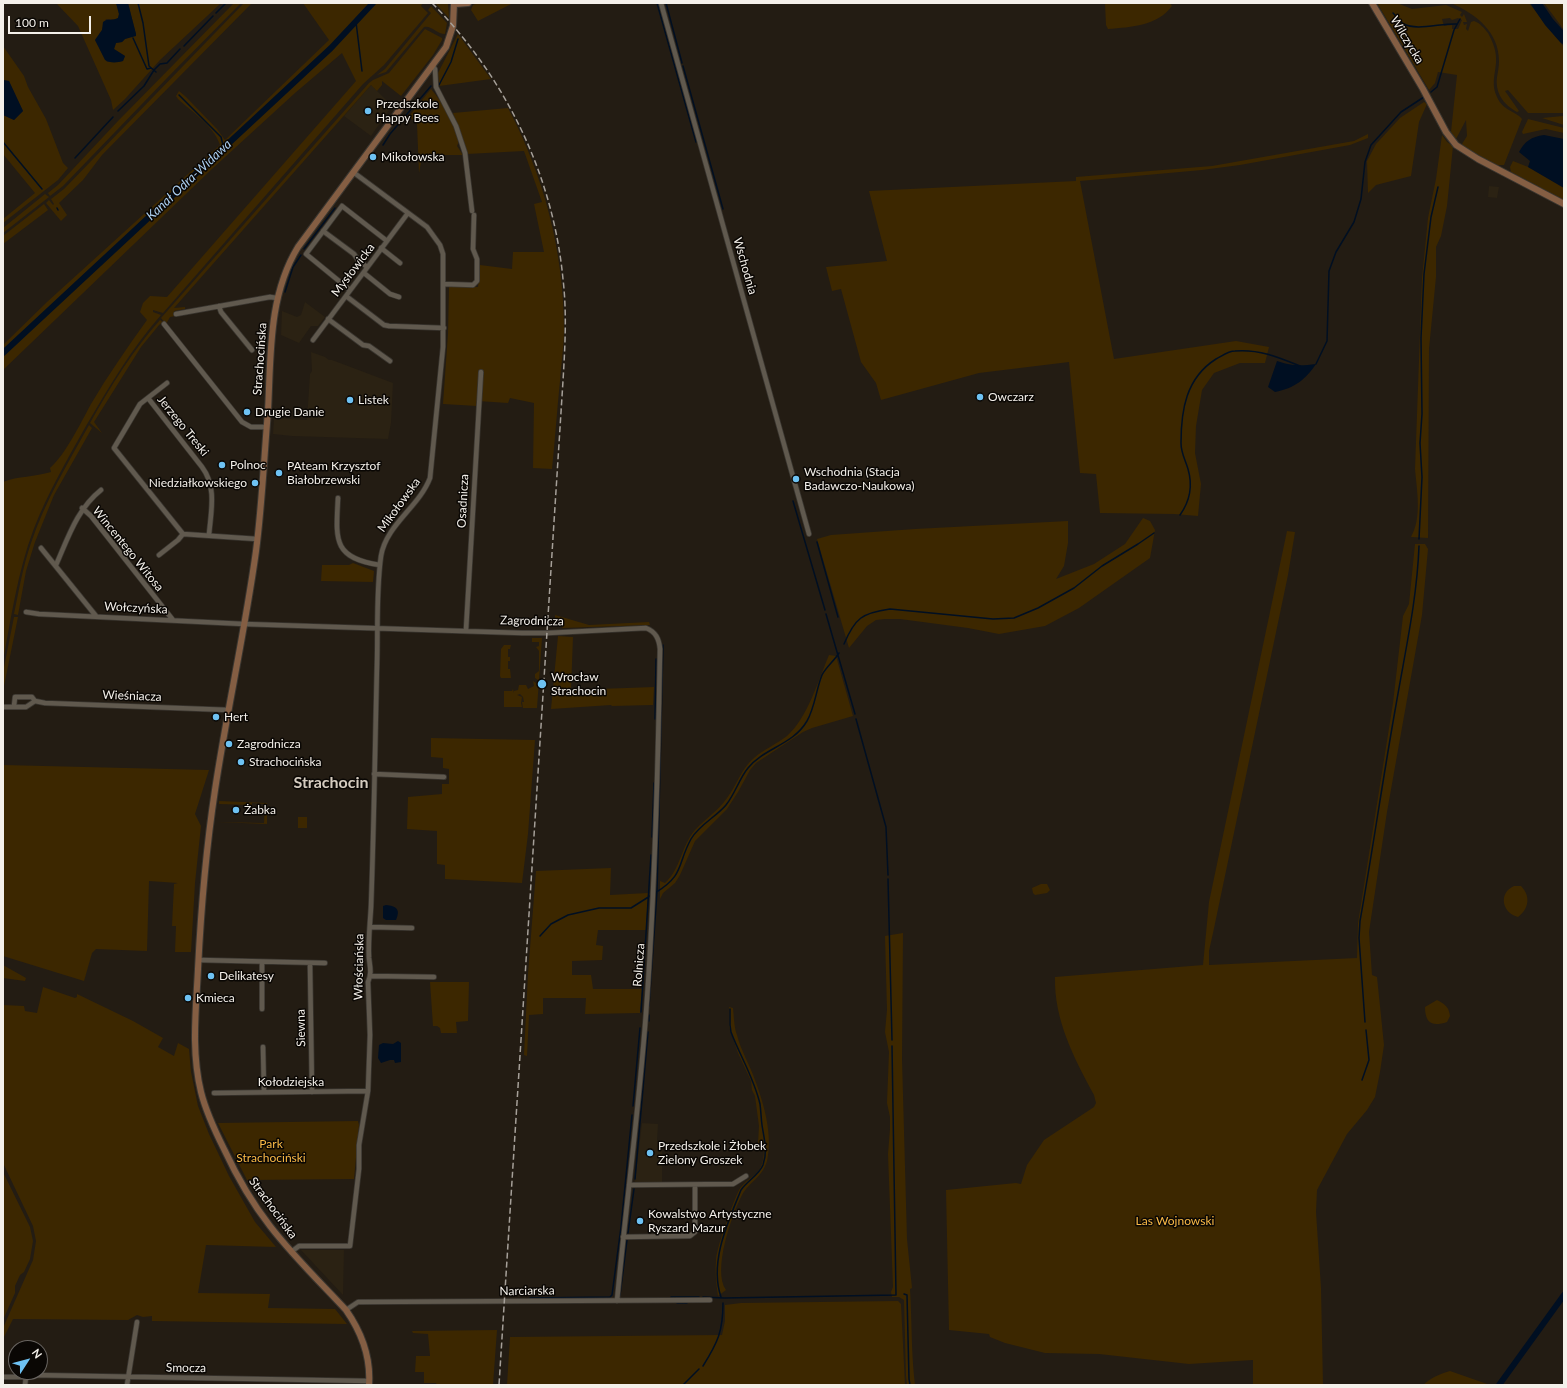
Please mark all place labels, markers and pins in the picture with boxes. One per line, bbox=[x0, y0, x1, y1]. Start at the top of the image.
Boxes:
place label: Przedszkole Happy Bees bbox=[376, 97, 439, 125]
marker: Przedszkole Happy Bees bbox=[363, 106, 373, 116]
place label: Mikołowska bbox=[381, 150, 445, 164]
marker: Mikołowska bbox=[368, 152, 378, 162]
place label: Owczarz bbox=[988, 390, 1034, 404]
marker: Owczarz bbox=[975, 392, 985, 402]
place label: Listek bbox=[358, 393, 389, 407]
marker: Listek bbox=[345, 395, 355, 405]
place label: Drugie Danie bbox=[255, 405, 324, 419]
marker: Drugie Danie bbox=[242, 407, 252, 417]
place label: Polnoc bbox=[230, 458, 266, 472]
place label: PAteam Krzysztof Białobrzewski bbox=[287, 459, 380, 487]
marker: Polnoc bbox=[217, 460, 227, 470]
place label: Wschodnia (Stacja Badawczo-Naukowa) bbox=[804, 465, 914, 493]
marker: PAteam Krzysztof Białobrzewski bbox=[274, 468, 284, 478]
marker: Wschodnia (Stacja Badawczo-Naukowa) bbox=[791, 474, 801, 484]
place label: Niedziałkowskiego bbox=[149, 476, 247, 490]
marker: Niedziałkowskiego bbox=[250, 478, 260, 488]
place label: Wrocław Strachocin bbox=[551, 670, 606, 698]
marker: Wrocław Strachocin bbox=[536, 678, 548, 690]
place label: Hert bbox=[224, 710, 248, 724]
marker: Hert bbox=[211, 712, 221, 722]
place label: Zagrodnicza bbox=[237, 737, 301, 751]
marker: Zagrodnicza bbox=[224, 739, 234, 749]
place label: Strachocińska bbox=[249, 755, 322, 769]
marker: Strachocińska bbox=[236, 757, 246, 767]
place label: Żabka bbox=[244, 803, 276, 817]
marker: Żabka bbox=[231, 805, 241, 815]
place label: Delikatesy bbox=[219, 969, 274, 983]
marker: Delikatesy bbox=[206, 971, 216, 981]
place label: Kmieca bbox=[196, 991, 235, 1005]
marker: Kmieca bbox=[183, 993, 193, 1003]
place label: Przedszkole i Żłobek Zielony Groszek bbox=[658, 1139, 766, 1167]
marker: Przedszkole i Żłobek Zielony Groszek bbox=[645, 1148, 655, 1158]
place label: Kowalstwo Artystyczne Ryszard Mazur bbox=[648, 1207, 772, 1235]
marker: Kowalstwo Artystyczne Ryszard Mazur bbox=[635, 1216, 645, 1226]

